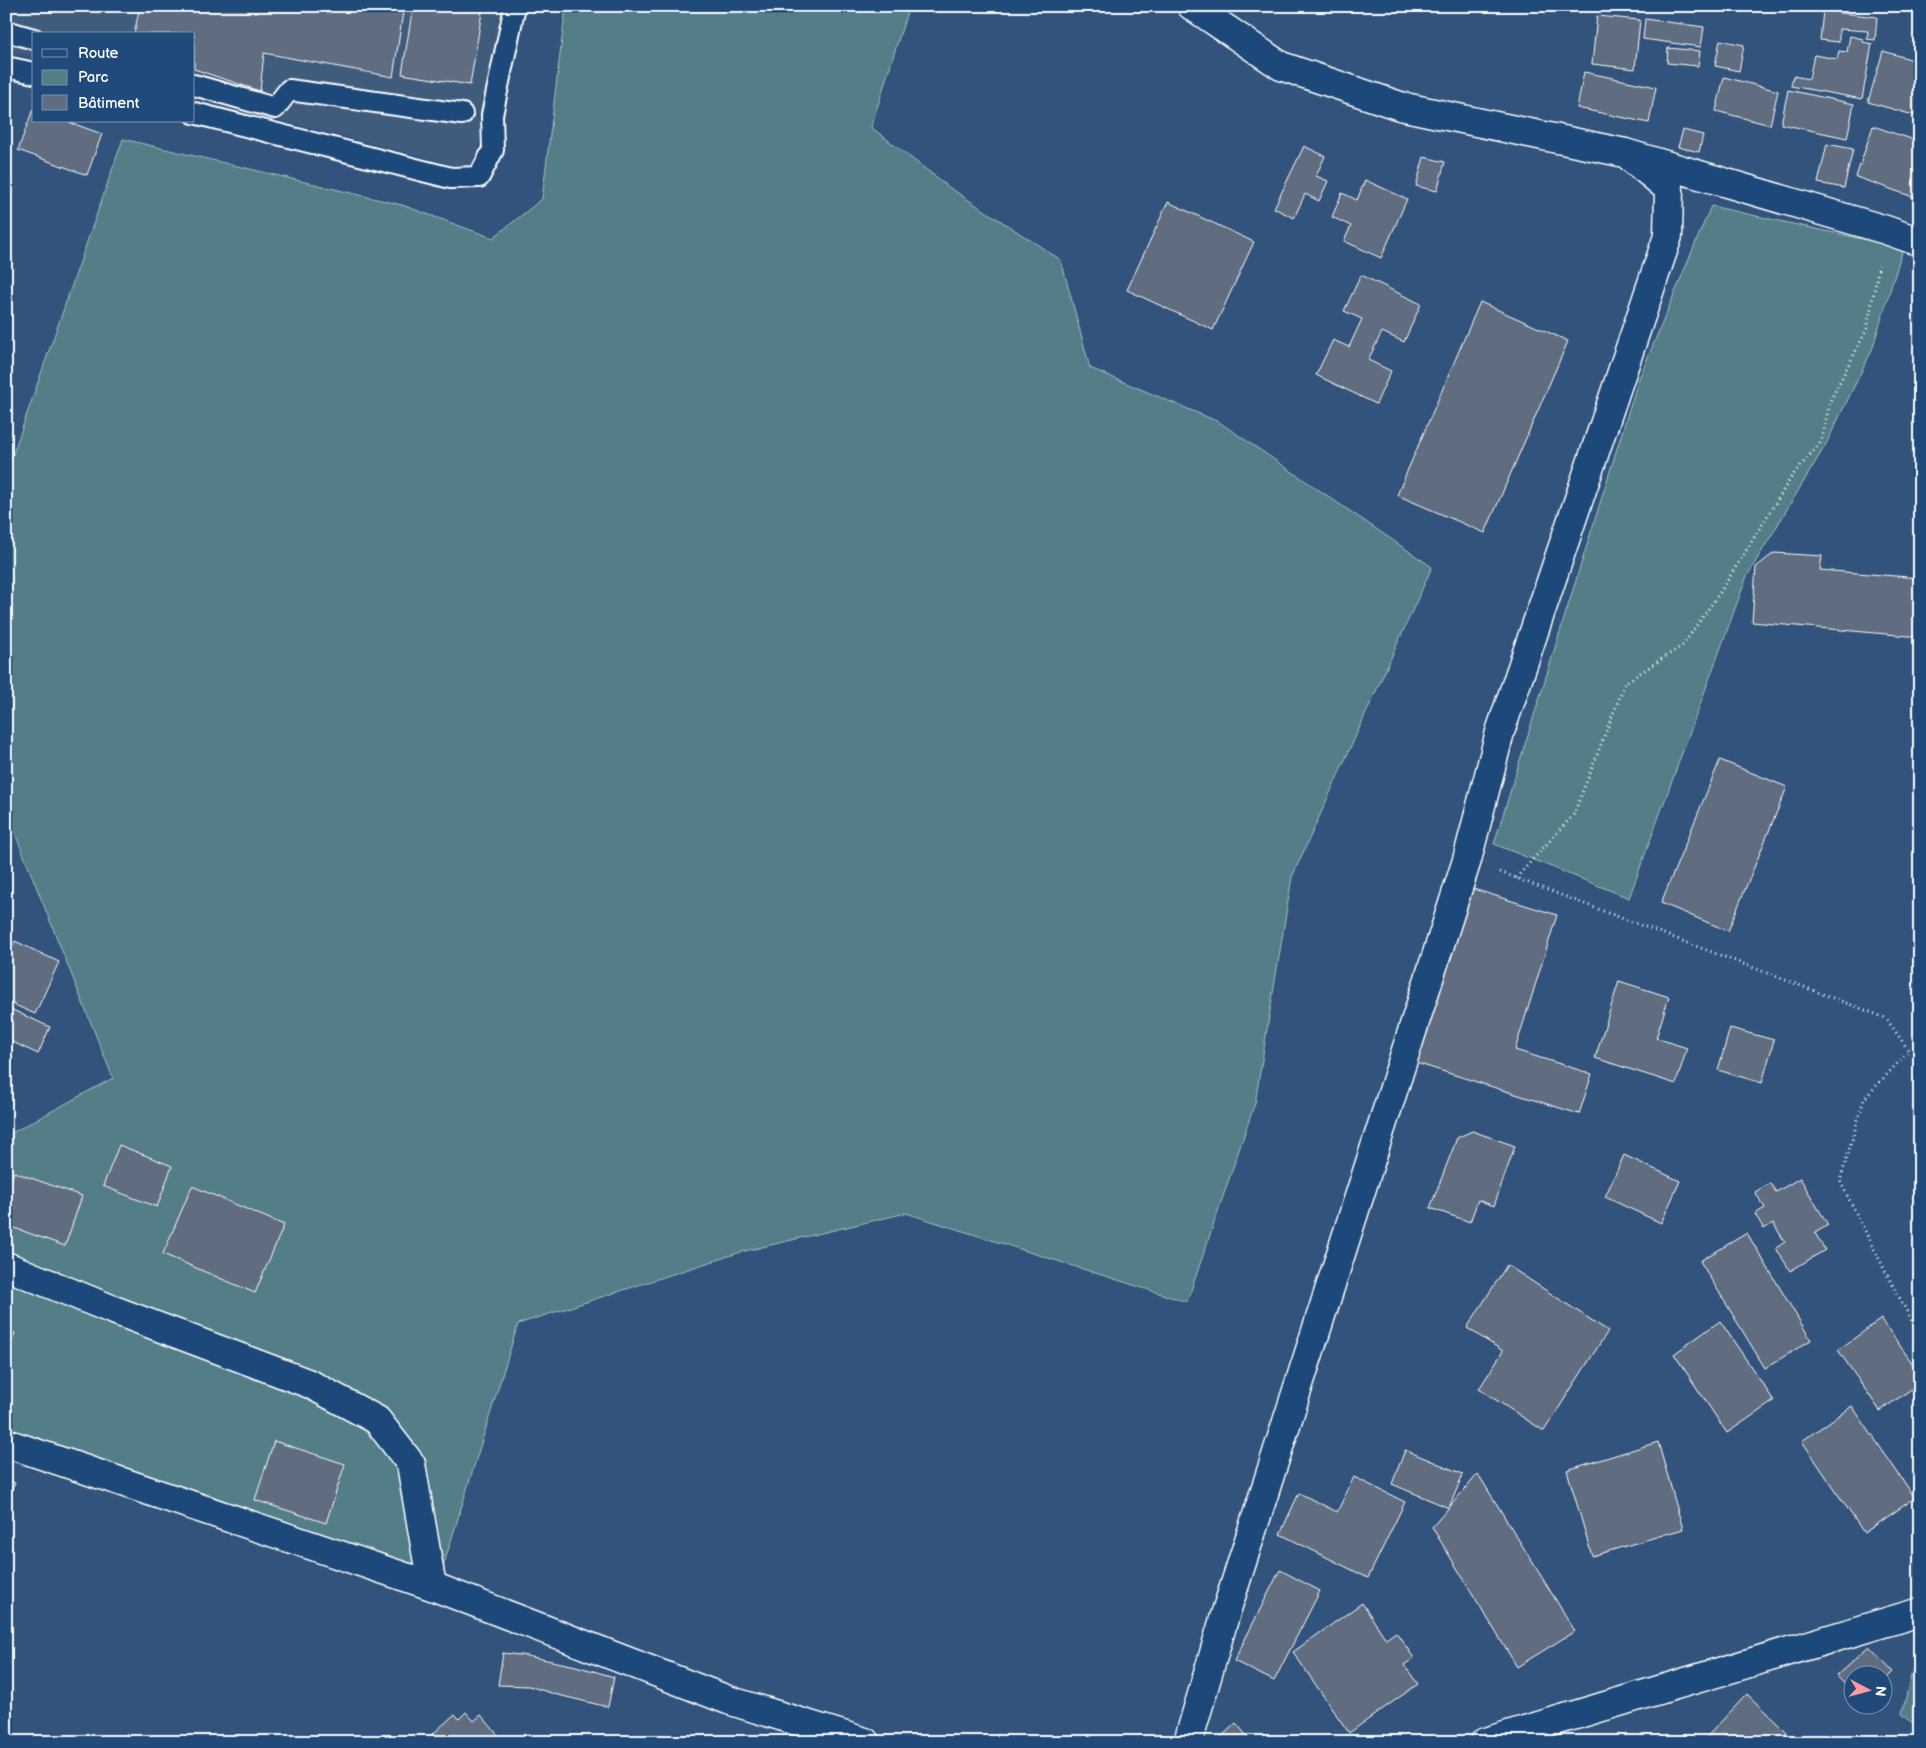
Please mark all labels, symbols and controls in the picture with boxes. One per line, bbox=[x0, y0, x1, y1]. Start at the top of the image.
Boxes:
legend bbox=[32, 32, 195, 122]
text: Route bbox=[78, 44, 119, 63]
text: Parc bbox=[78, 68, 108, 87]
text: Bâtiment bbox=[78, 94, 140, 113]
north arrow bbox=[1844, 1666, 1894, 1716]
text: N bbox=[1871, 1685, 1889, 1697]

